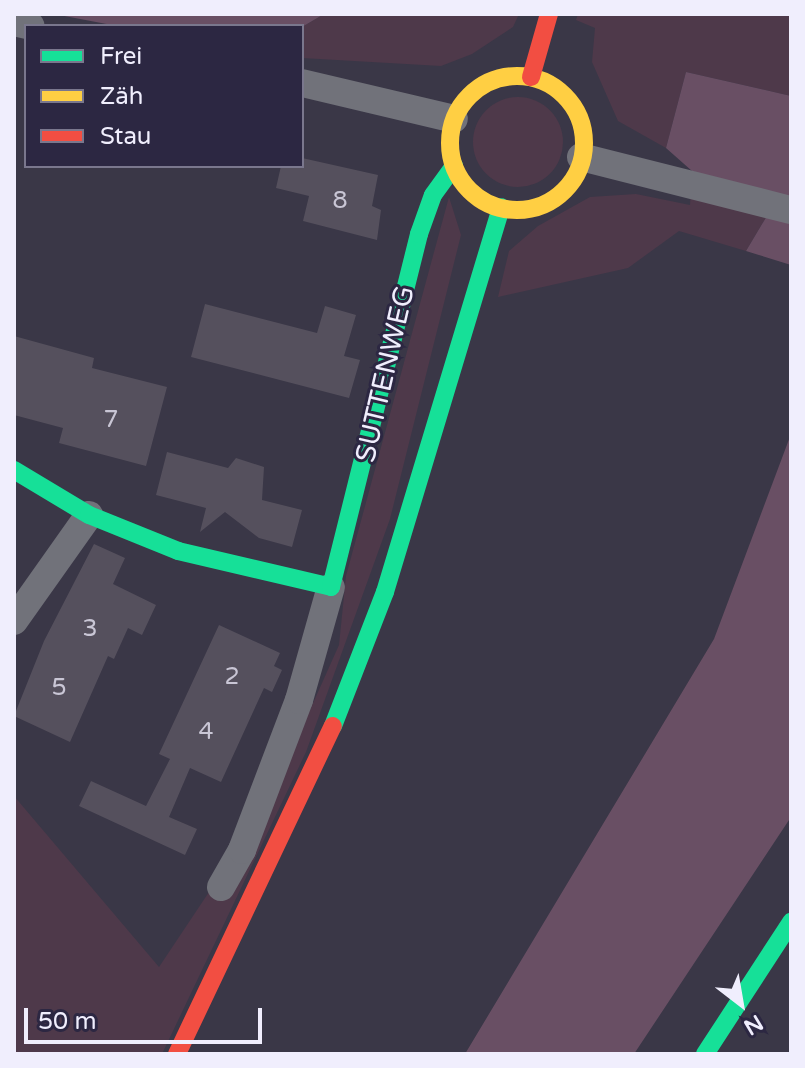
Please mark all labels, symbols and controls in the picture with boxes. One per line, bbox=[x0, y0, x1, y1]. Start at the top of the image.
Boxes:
legend bbox=[24, 24, 304, 168]
text: Frei bbox=[100, 42, 142, 71]
text: Zäh bbox=[100, 82, 143, 111]
text: Stau bbox=[100, 122, 151, 151]
house number: 8 bbox=[332, 187, 348, 215]
street label: SUTTENWEG bbox=[348, 282, 422, 466]
house number: 7 bbox=[103, 406, 119, 434]
house number: 3 bbox=[82, 615, 98, 643]
house number: 2 bbox=[224, 663, 240, 691]
house number: 5 bbox=[51, 674, 67, 702]
house number: 4 bbox=[198, 718, 214, 746]
north arrow bbox=[701, 964, 781, 1044]
scale bar bbox=[28, 992, 266, 1042]
text: 50 m bbox=[38, 1007, 96, 1036]
text: N bbox=[739, 1009, 768, 1040]

